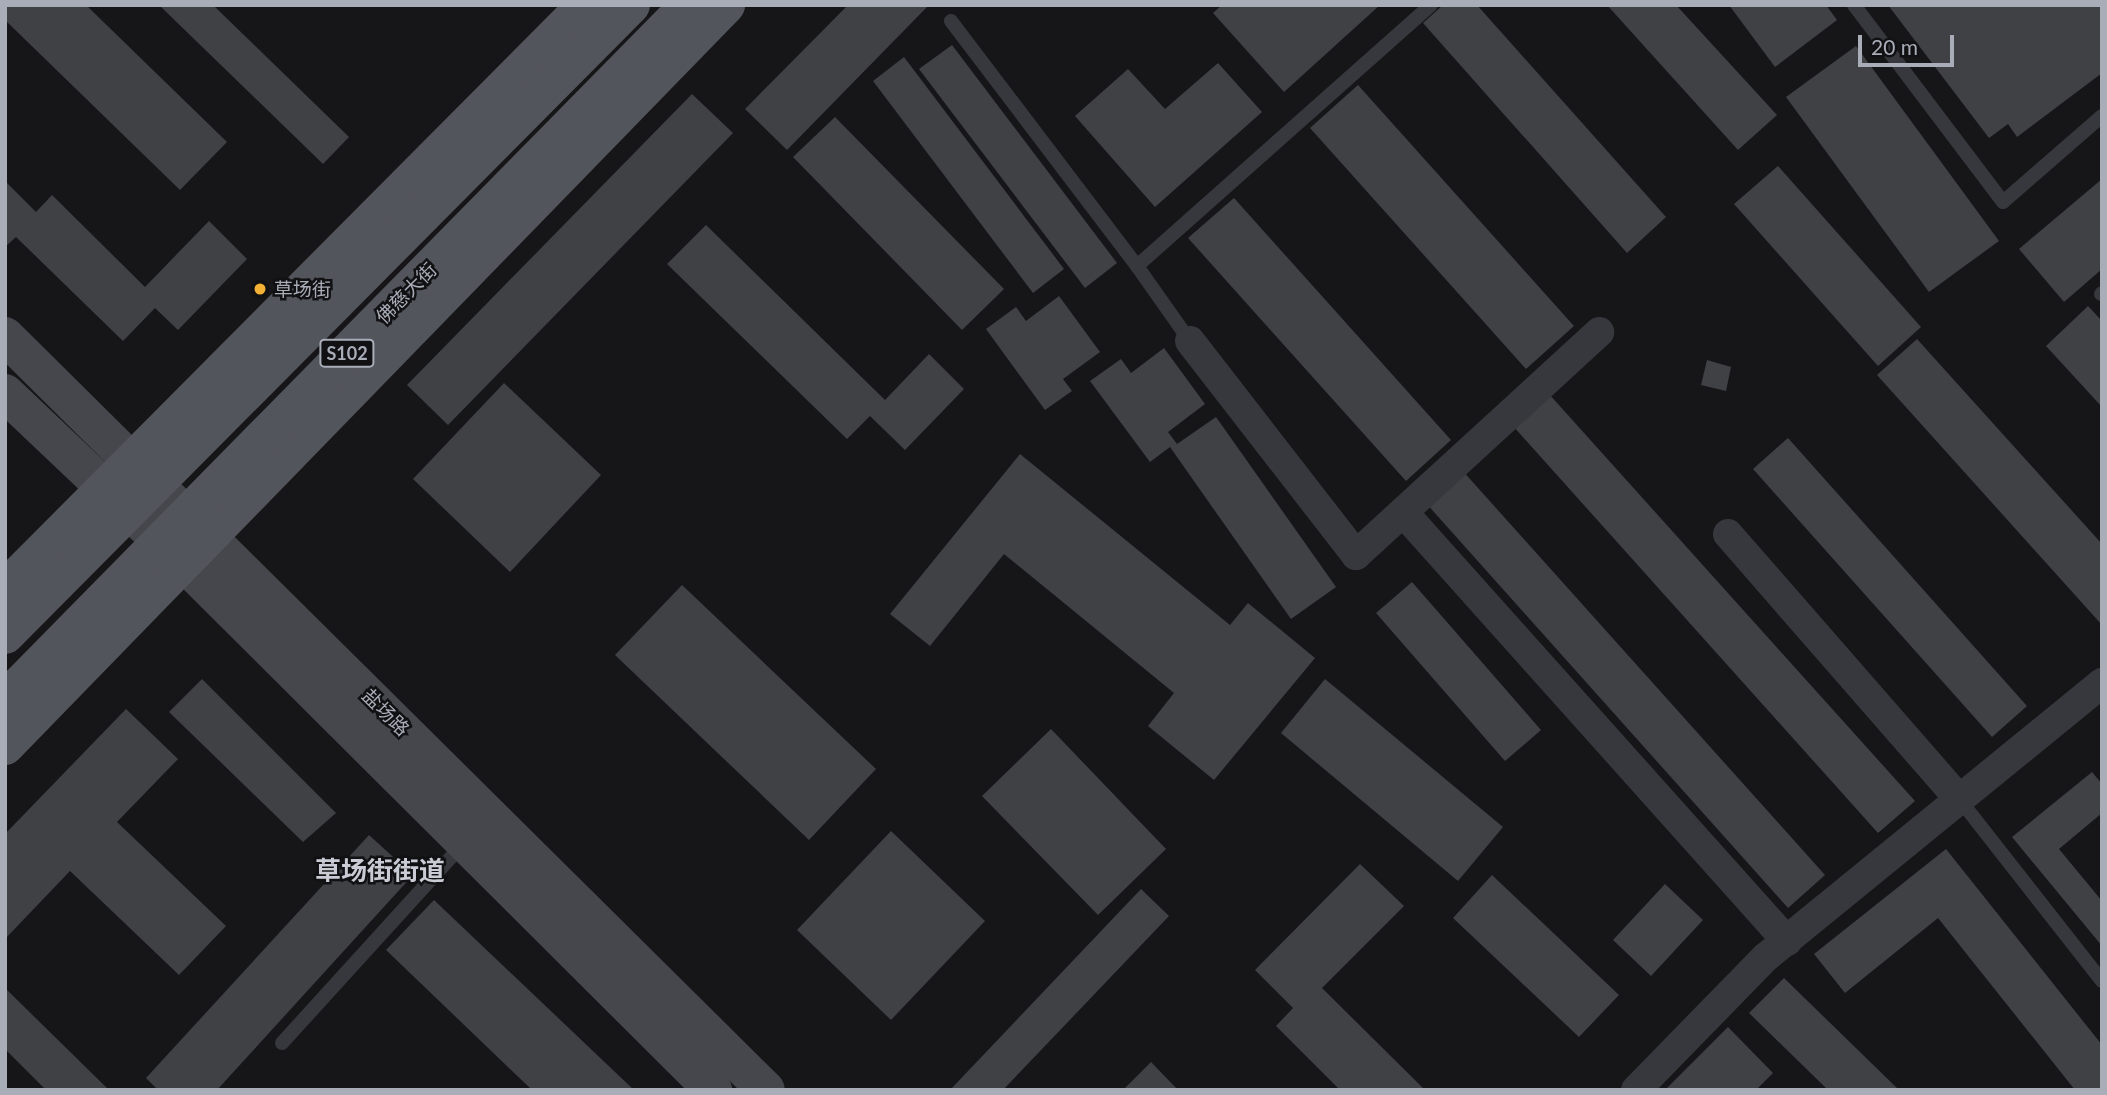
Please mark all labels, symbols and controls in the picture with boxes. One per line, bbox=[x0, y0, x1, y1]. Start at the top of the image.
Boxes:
scale bar bbox=[1862, 21, 1958, 65]
text: 20 m bbox=[1871, 34, 1918, 59]
street label: 佛慈大街 bbox=[371, 258, 441, 328]
place label: 草场街 bbox=[274, 278, 331, 300]
marker: 草场街 bbox=[252, 281, 268, 297]
road number: S102 bbox=[319, 338, 375, 368]
street label: 盐场路 bbox=[358, 684, 414, 740]
district label: 草场街街道 bbox=[315, 855, 445, 887]

